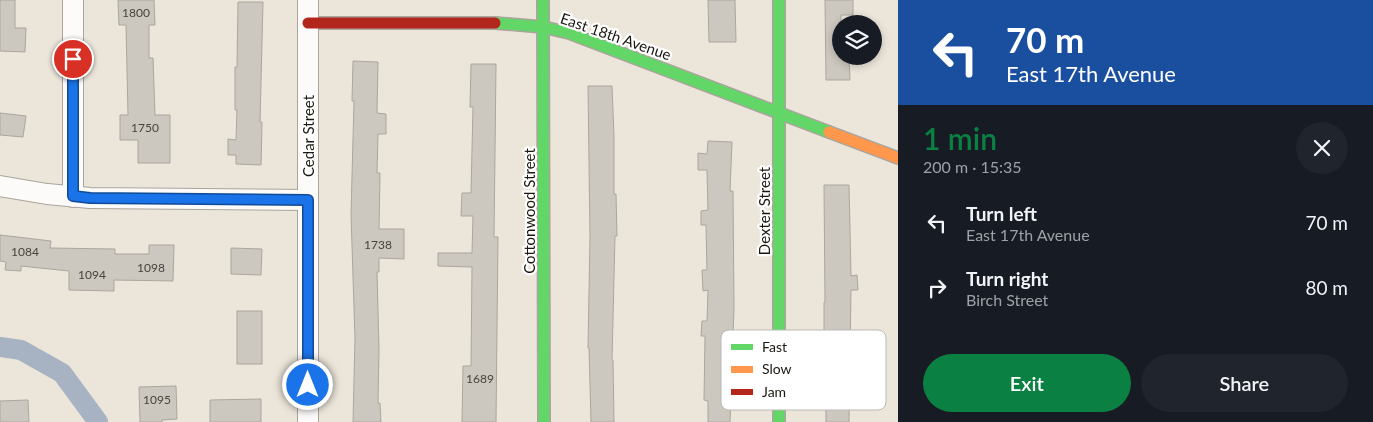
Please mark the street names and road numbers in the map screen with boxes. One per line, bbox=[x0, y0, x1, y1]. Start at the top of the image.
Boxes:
street label: East 18th Avenue bbox=[558, 9, 674, 63]
street label: Cedar Street bbox=[299, 94, 317, 177]
street label: Cottonwood Street bbox=[520, 148, 538, 274]
street label: Dexter Street bbox=[755, 166, 773, 255]

